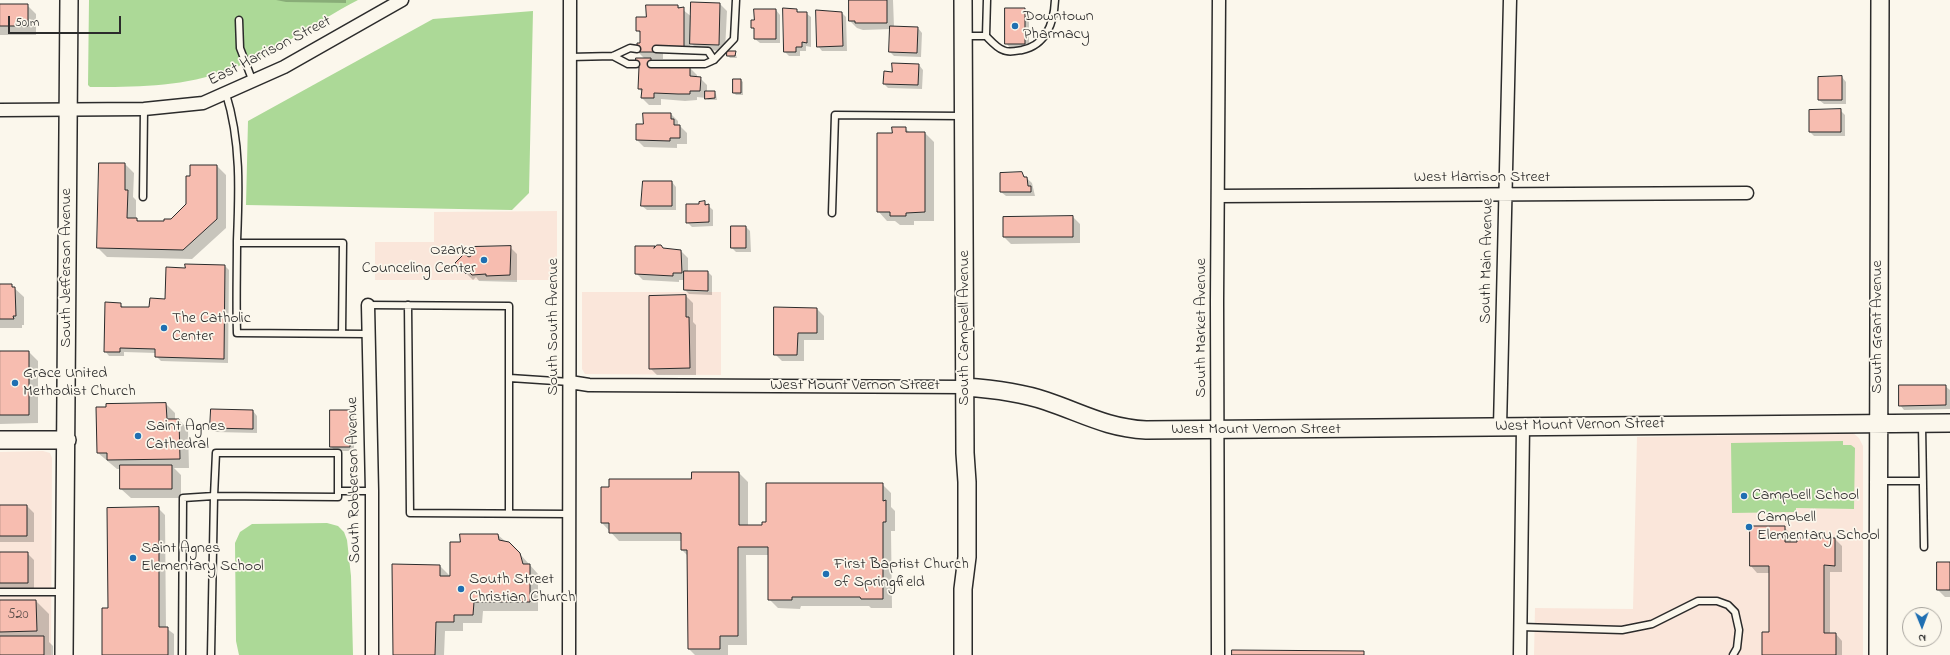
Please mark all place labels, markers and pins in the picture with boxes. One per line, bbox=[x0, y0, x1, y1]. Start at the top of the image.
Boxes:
place label: Downtown Pharmacy bbox=[1023, 7, 1094, 45]
marker: Downtown Pharmacy bbox=[1010, 21, 1020, 31]
place label: Ozarks Counceling Center bbox=[362, 241, 476, 279]
marker: Ozarks Counceling Center bbox=[479, 255, 489, 265]
place label: The Catholic Center bbox=[172, 309, 251, 347]
marker: The Catholic Center bbox=[159, 323, 169, 333]
place label: Grace United Methodist Church bbox=[23, 364, 136, 402]
marker: Grace United Methodist Church bbox=[10, 378, 20, 388]
place label: Saint Agnes Cathedral bbox=[146, 417, 225, 455]
marker: Saint Agnes Cathedral bbox=[133, 431, 143, 441]
place label: Campbell School bbox=[1752, 486, 1859, 506]
marker: Campbell School bbox=[1739, 491, 1749, 501]
place label: Campbell Elementary School bbox=[1757, 508, 1880, 546]
marker: Campbell Elementary School bbox=[1744, 522, 1754, 532]
place label: Saint Agnes Elementary School bbox=[141, 539, 264, 577]
marker: Saint Agnes Elementary School bbox=[128, 553, 138, 563]
place label: First Baptist Church of Springfield bbox=[834, 555, 969, 593]
marker: First Baptist Church of Springfield bbox=[821, 569, 831, 579]
place label: South Street Christian Church bbox=[469, 570, 575, 608]
marker: South Street Christian Church bbox=[456, 584, 466, 594]

